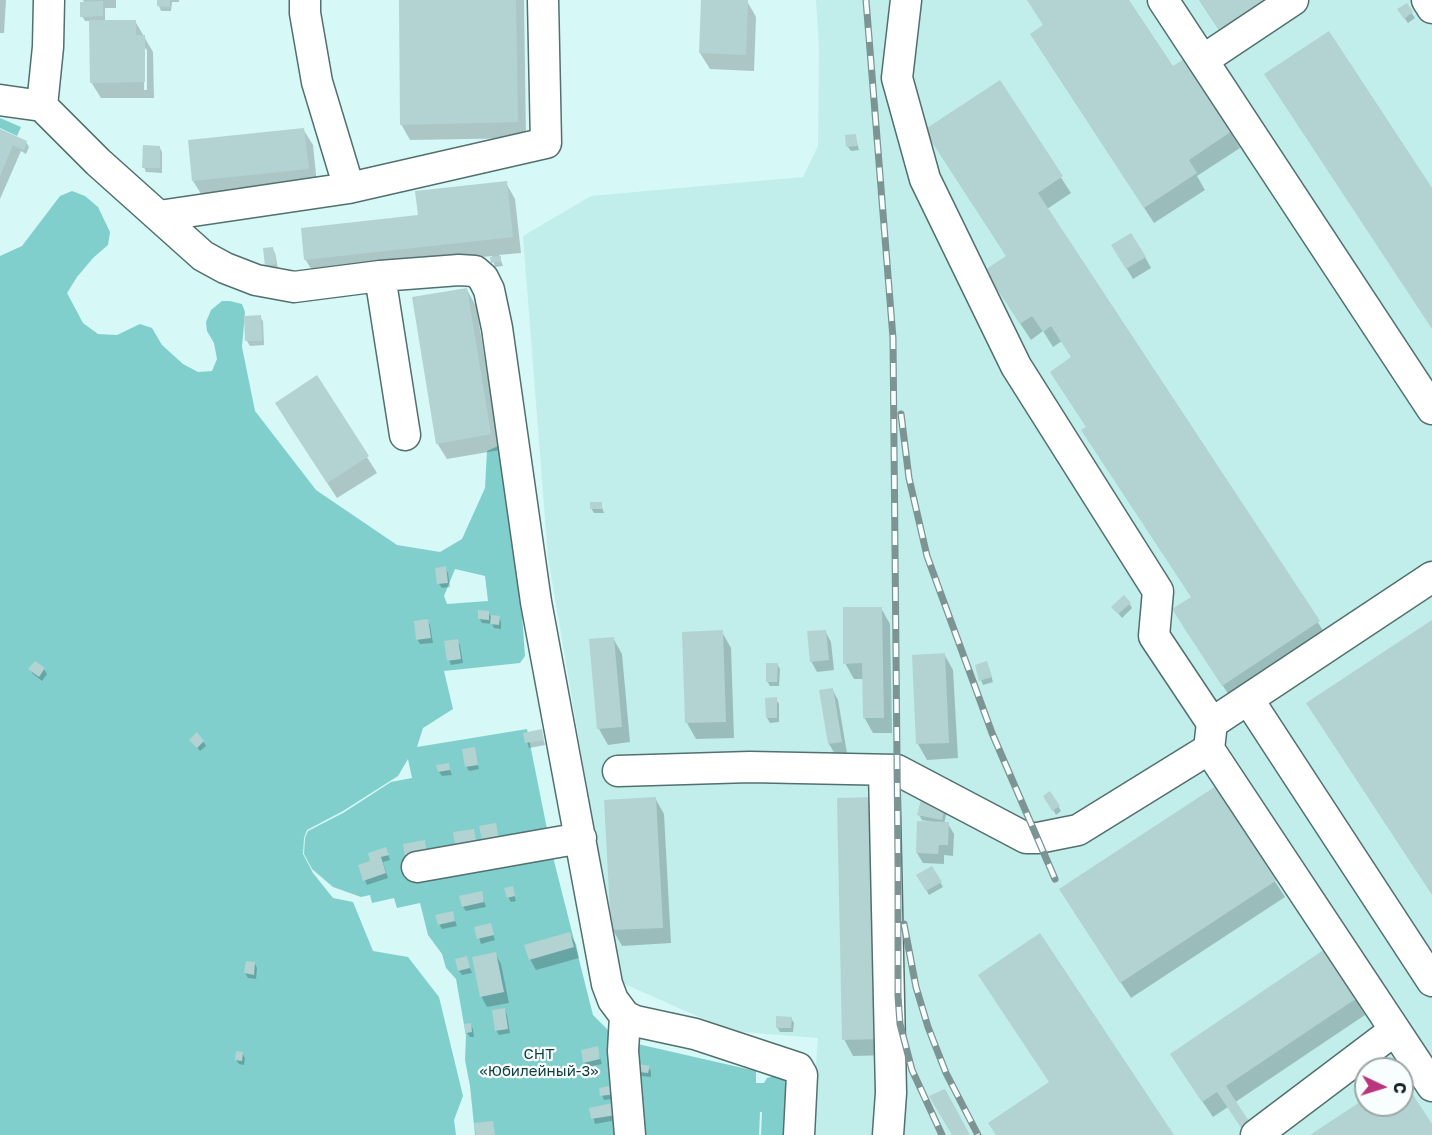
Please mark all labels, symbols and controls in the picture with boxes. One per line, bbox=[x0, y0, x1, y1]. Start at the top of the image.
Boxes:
park label: СНТ «Юбилейный-3» bbox=[479, 1045, 599, 1080]
north arrow bbox=[1354, 1057, 1414, 1117]
text: С bbox=[1390, 1082, 1410, 1094]

